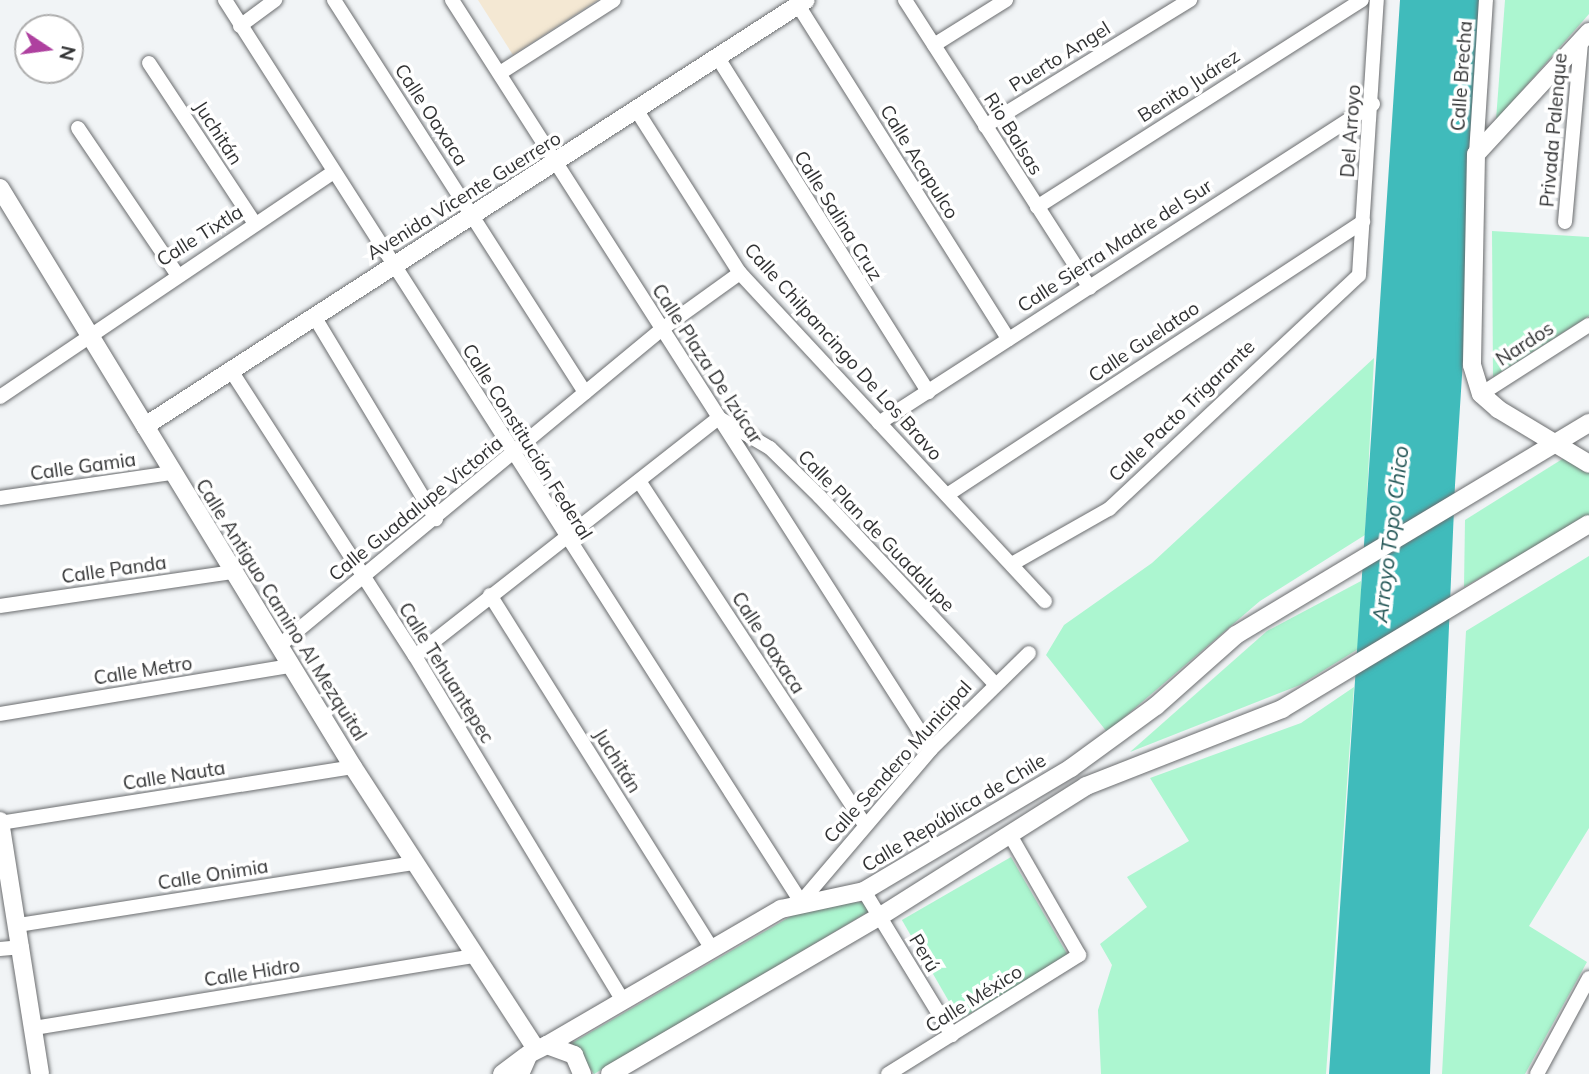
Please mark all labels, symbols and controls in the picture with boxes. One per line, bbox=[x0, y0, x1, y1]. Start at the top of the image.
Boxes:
north arrow bbox=[14, 14, 84, 84]
street label: Puerto Angel bbox=[1005, 17, 1115, 97]
street label: Calle Brecha bbox=[1447, 20, 1477, 132]
text: N bbox=[54, 44, 81, 63]
street label: Benito Juárez bbox=[1134, 45, 1244, 127]
street label: Privada Palenque bbox=[1536, 52, 1572, 208]
street label: Calle Oaxaca bbox=[390, 60, 472, 170]
street label: Del Arroyo bbox=[1336, 84, 1366, 178]
street label: Rio Balsas bbox=[979, 89, 1047, 179]
street label: Juchitán bbox=[189, 97, 247, 169]
street label: Calle Acapulco bbox=[875, 101, 963, 223]
street label: Avenida Vicente Guerrero bbox=[363, 127, 565, 265]
street label: Calle Salina Cruz bbox=[789, 147, 887, 285]
street label: Calle Sierra Madre del Sur bbox=[1013, 175, 1217, 317]
street label: Calle Tixtla bbox=[153, 201, 247, 271]
street label: Calle Chilpancingo De Los Bravo bbox=[739, 239, 947, 465]
street label: Calle Plaza De Izúcar bbox=[647, 280, 767, 448]
street label: Calle Guelatao bbox=[1084, 297, 1204, 387]
street label: Nardos bbox=[1492, 317, 1558, 371]
street label: Calle Pacto Trigarante bbox=[1104, 335, 1260, 487]
street label: Calle Constitución Federal bbox=[457, 340, 597, 544]
street label: Calle Guadalupe Victoria bbox=[324, 432, 508, 586]
water label: Arroyo Topo Chico bbox=[1367, 444, 1413, 624]
street label: Calle Plan de Guadalupe bbox=[793, 445, 959, 617]
street label: Calle Gamia bbox=[29, 448, 137, 486]
street label: Calle Antiguo Camino Al Mezquital bbox=[191, 475, 371, 745]
street label: Calle Panda bbox=[60, 551, 168, 589]
street label: Calle Oaxaca bbox=[727, 588, 809, 698]
street label: Calle Tehuantepec bbox=[394, 599, 498, 747]
street label: Calle Metro bbox=[92, 652, 194, 690]
street label: Calle Sendero Municipal bbox=[819, 676, 977, 848]
street label: Juchitán bbox=[588, 725, 646, 797]
street label: Calle República de Chile bbox=[858, 749, 1050, 877]
street label: Calle Nauta bbox=[121, 757, 227, 795]
street label: Calle Onimia bbox=[156, 855, 270, 895]
street label: Perú bbox=[904, 930, 944, 976]
street label: Calle Hidro bbox=[203, 954, 301, 992]
street label: Calle México bbox=[921, 960, 1027, 1038]

